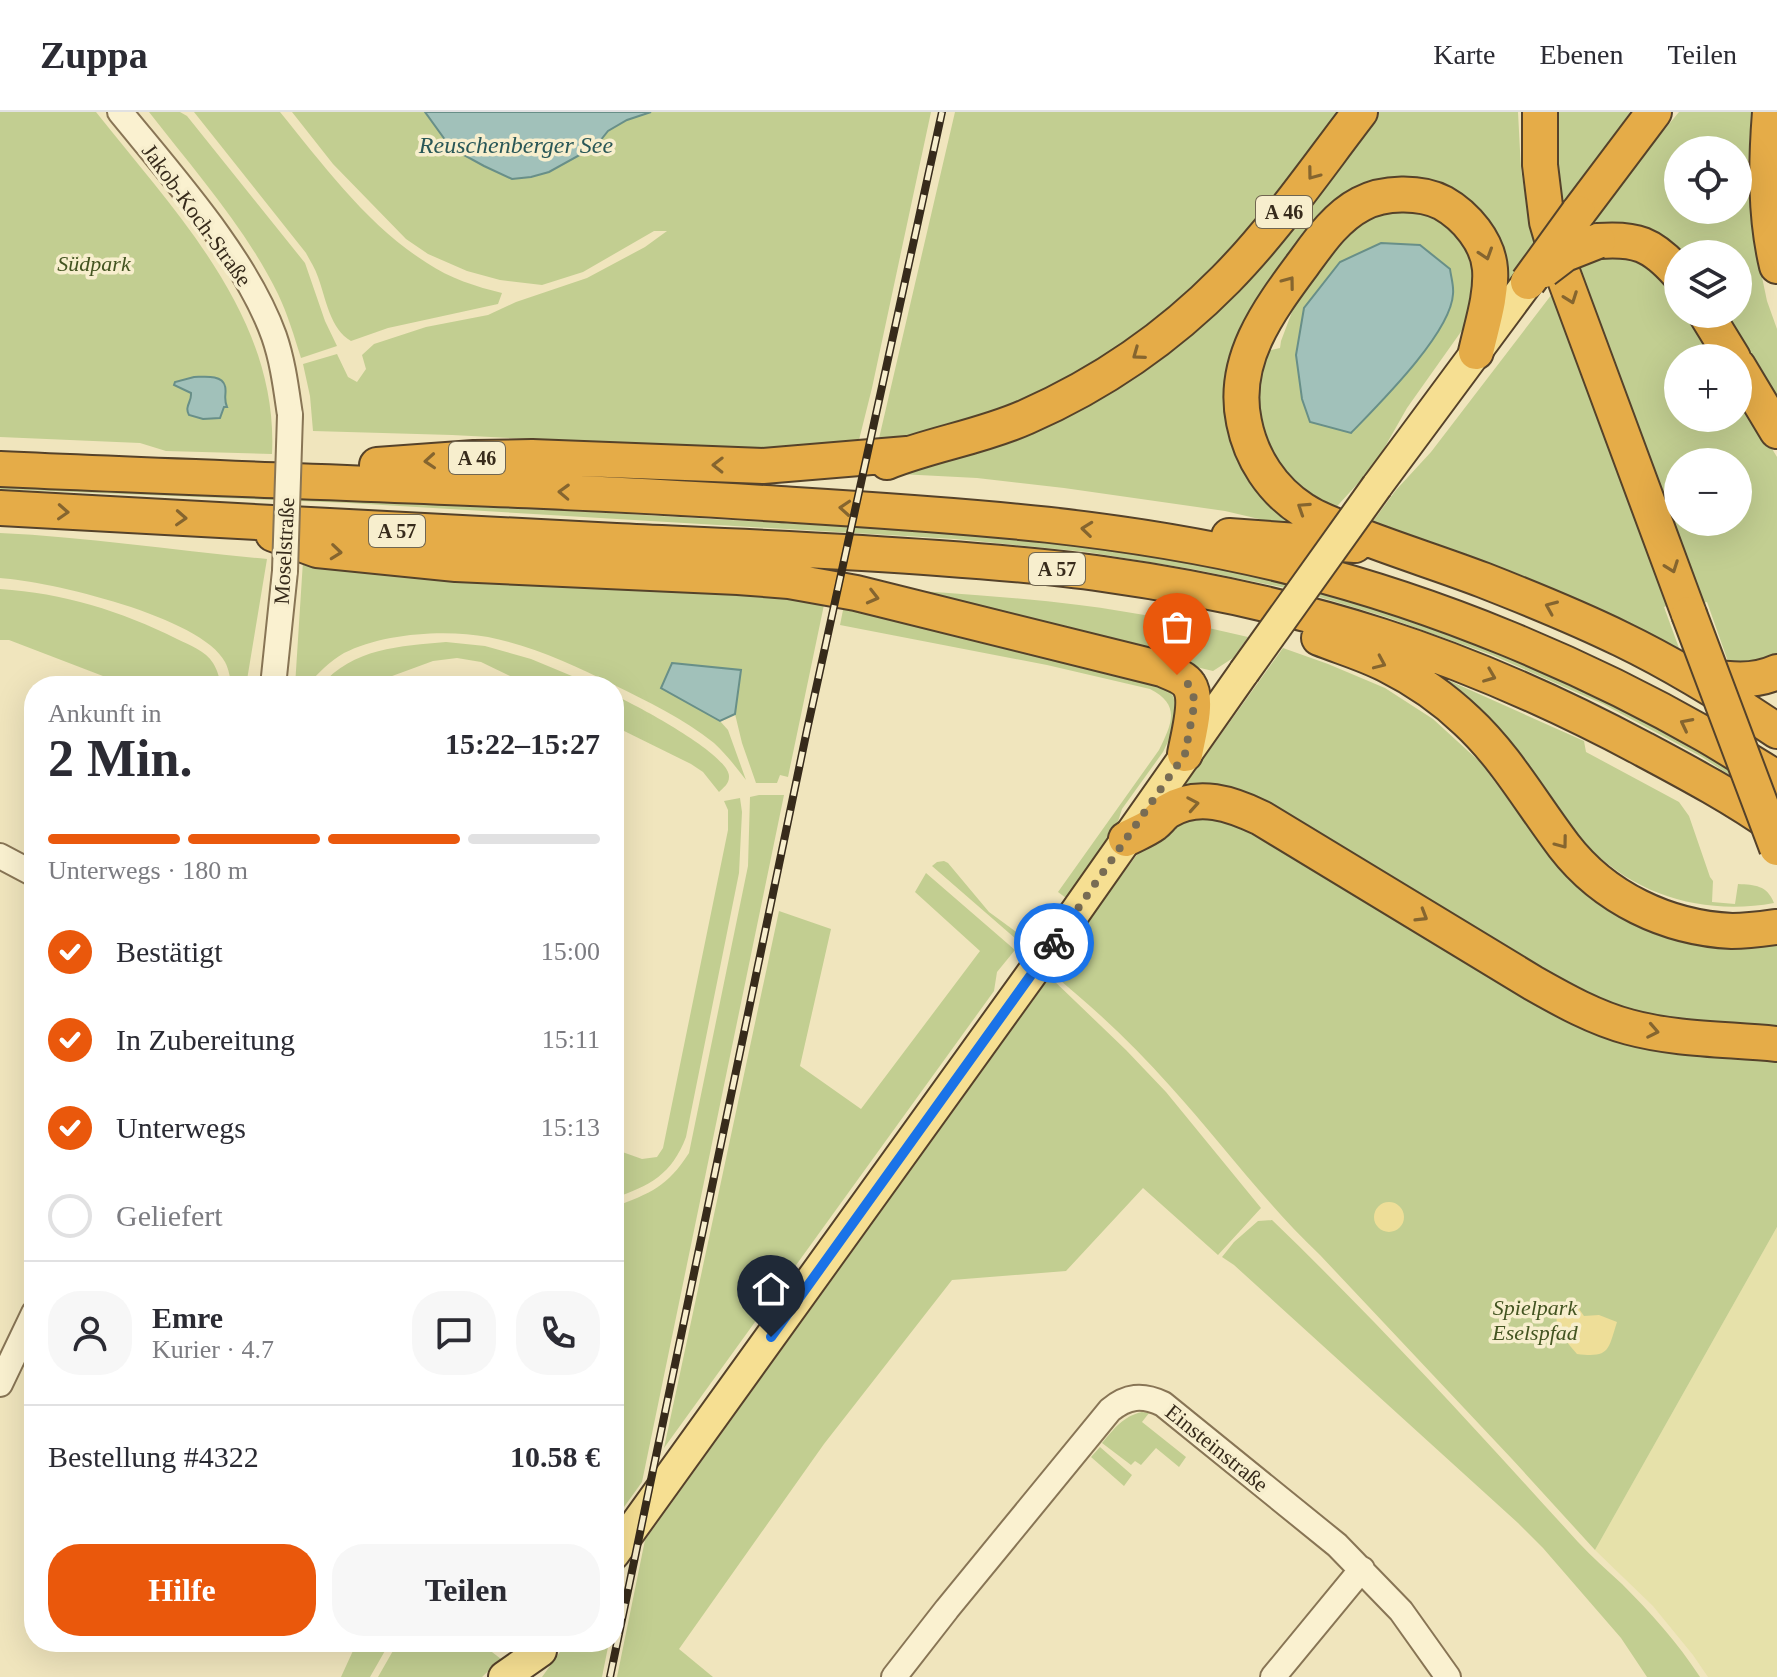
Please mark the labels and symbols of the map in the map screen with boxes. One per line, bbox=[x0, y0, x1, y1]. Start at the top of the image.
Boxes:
water label: Reuschenberger See bbox=[418, 132, 614, 158]
street label: Jakob-Koch-Straße bbox=[137, 139, 257, 291]
one-way arrow bbox=[1308, 165, 1322, 180]
road number: A 46 bbox=[1256, 196, 1312, 228]
one-way arrow bbox=[1477, 247, 1493, 260]
park label: Südpark bbox=[57, 251, 132, 276]
one-way arrow bbox=[1280, 276, 1294, 291]
one-way arrow bbox=[1561, 290, 1578, 304]
one-way arrow bbox=[1133, 344, 1147, 359]
road number: A 46 bbox=[449, 442, 505, 474]
one-way arrow bbox=[423, 452, 436, 469]
one-way arrow bbox=[711, 457, 724, 474]
one-way arrow bbox=[557, 483, 570, 500]
street label: Moselstraße bbox=[269, 497, 299, 605]
one-way arrow bbox=[838, 500, 851, 517]
one-way arrow bbox=[57, 503, 70, 520]
one-way arrow bbox=[1297, 503, 1311, 518]
one-way arrow bbox=[175, 509, 188, 526]
road number: A 57 bbox=[369, 515, 425, 547]
one-way arrow bbox=[1080, 520, 1093, 537]
one-way arrow bbox=[330, 543, 343, 560]
road number: A 57 bbox=[1029, 553, 1085, 585]
one-way arrow bbox=[1662, 560, 1679, 574]
one-way arrow bbox=[866, 588, 879, 605]
pin bbox=[1143, 593, 1211, 675]
one-way arrow bbox=[1545, 601, 1559, 617]
one-way arrow bbox=[1372, 653, 1386, 669]
one-way arrow bbox=[1482, 667, 1496, 683]
one-way arrow bbox=[1679, 719, 1694, 734]
one-way arrow bbox=[1187, 796, 1200, 813]
one-way arrow bbox=[1552, 834, 1567, 849]
courier bbox=[1014, 903, 1094, 983]
one-way arrow bbox=[1413, 907, 1428, 922]
one-way arrow bbox=[1647, 1022, 1660, 1039]
pin bbox=[737, 1255, 805, 1337]
park label: Spielpark Eselspfad bbox=[1491, 1295, 1579, 1345]
street label: Einsteinstraße bbox=[1161, 1399, 1273, 1497]

